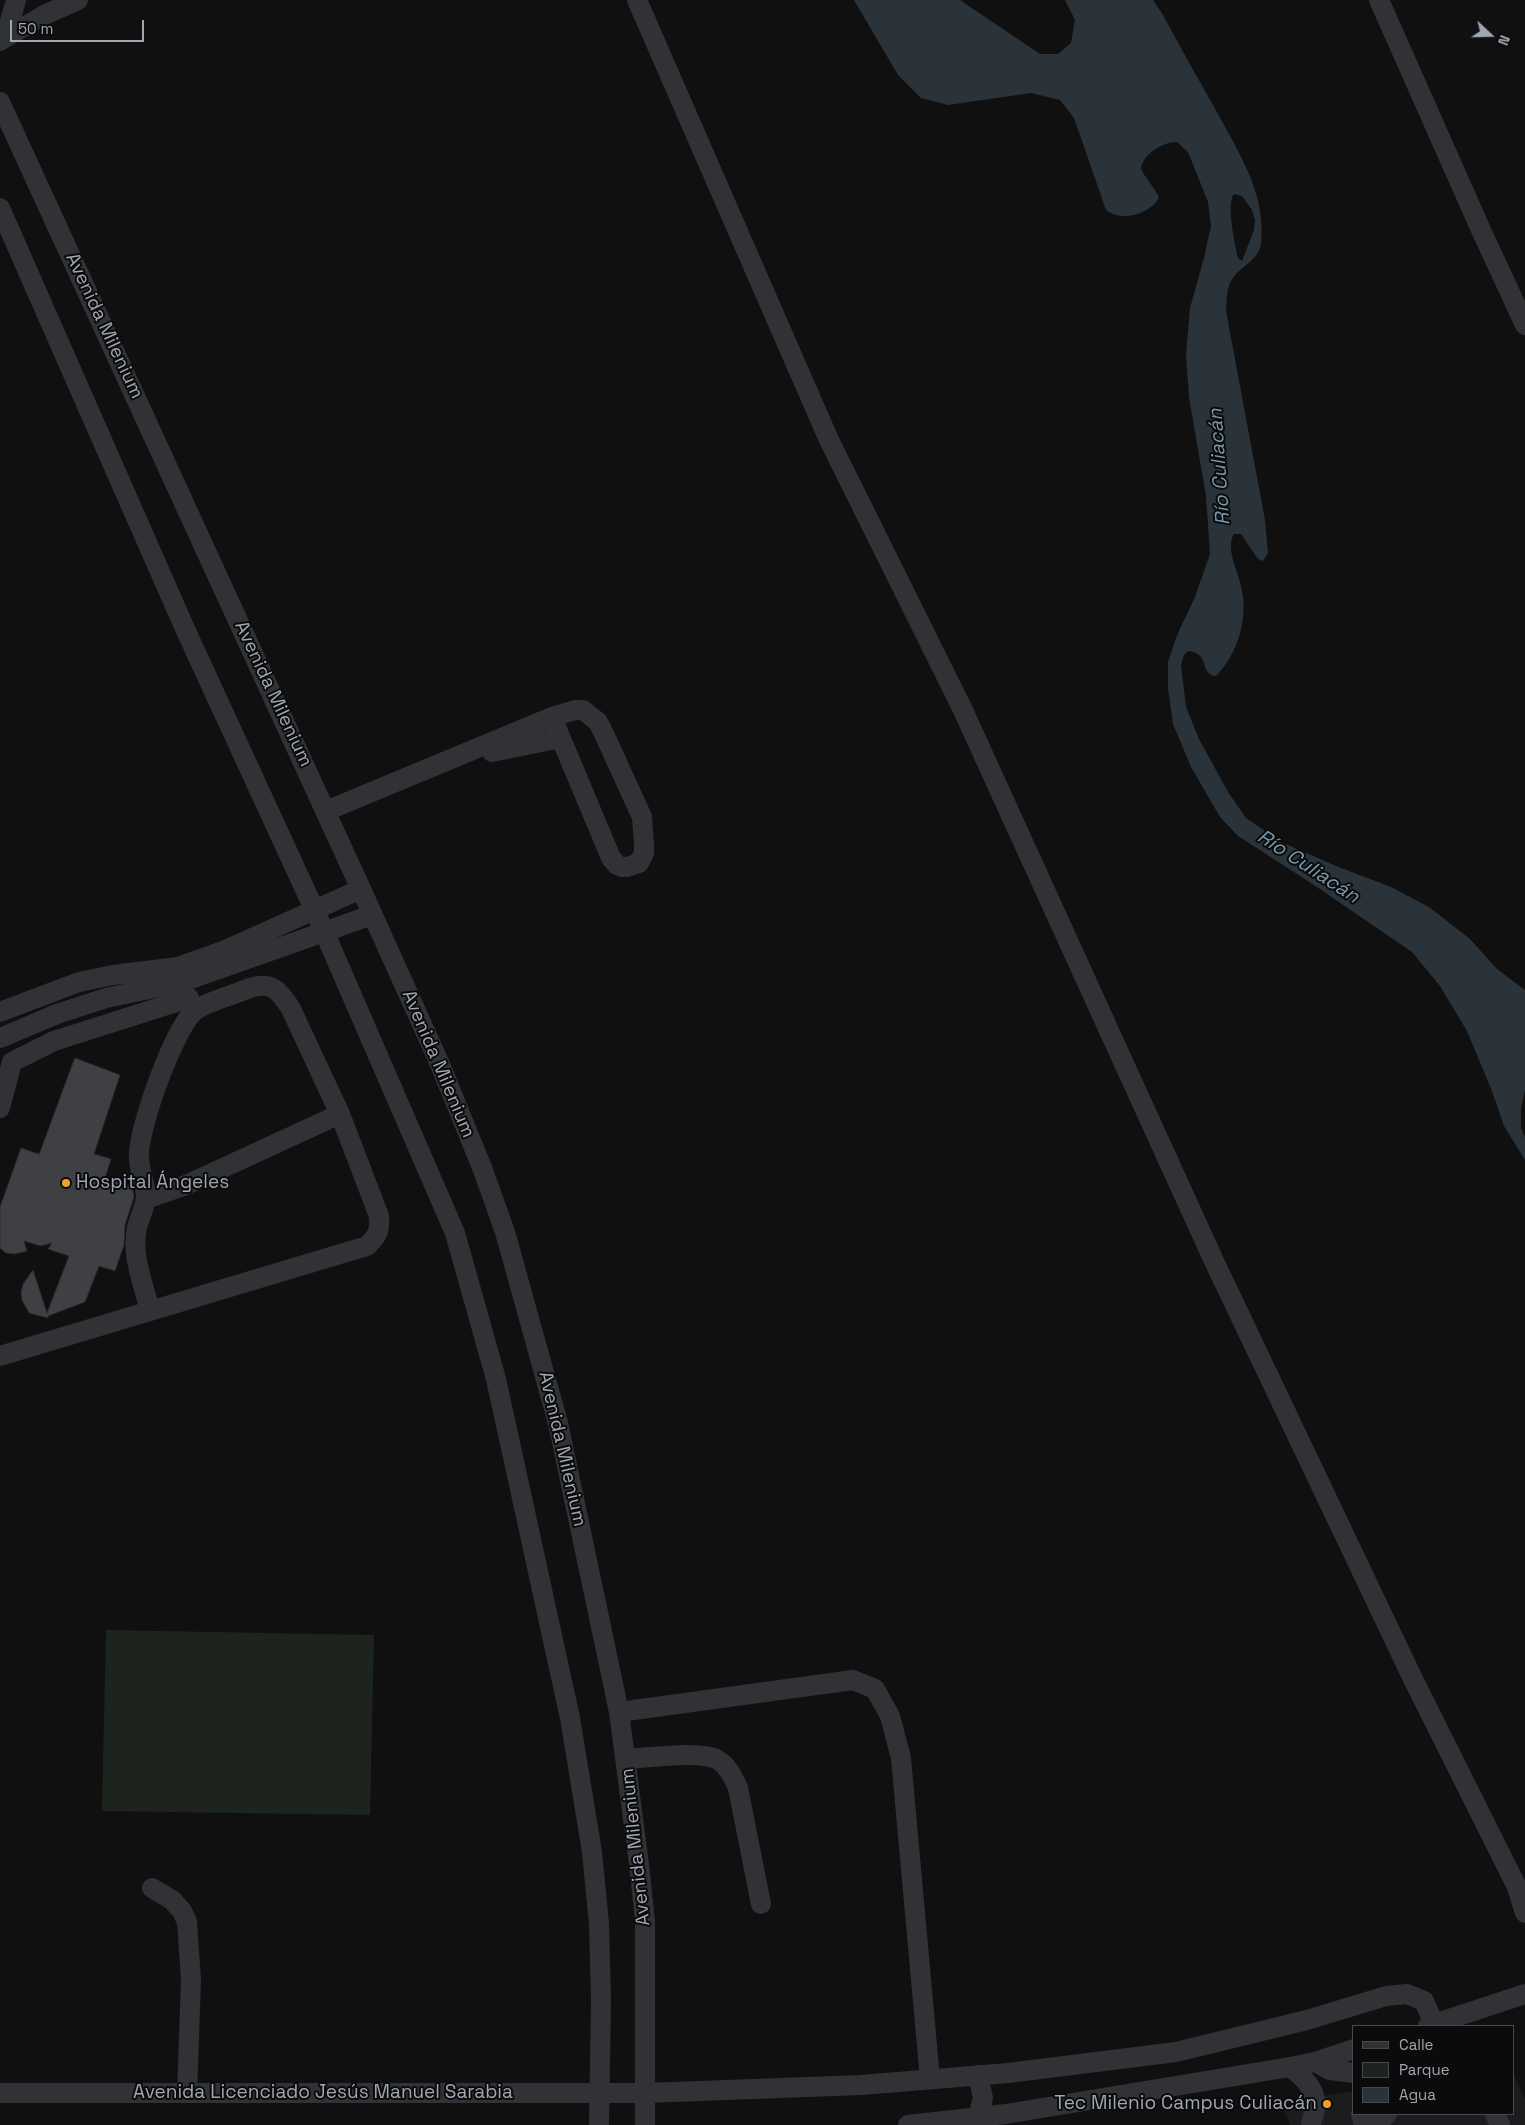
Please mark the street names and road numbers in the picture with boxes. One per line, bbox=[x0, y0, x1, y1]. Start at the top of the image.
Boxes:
street label: Avenida Milenium bbox=[60, 249, 148, 403]
street label: Avenida Milenium bbox=[229, 617, 317, 771]
street label: Avenida Milenium bbox=[397, 987, 479, 1141]
street label: Avenida Milenium bbox=[533, 1369, 591, 1529]
street label: Avenida Milenium bbox=[616, 1767, 656, 1927]
street label: Avenida Licenciado Jesús Manuel Sarabia bbox=[133, 2082, 513, 2104]

